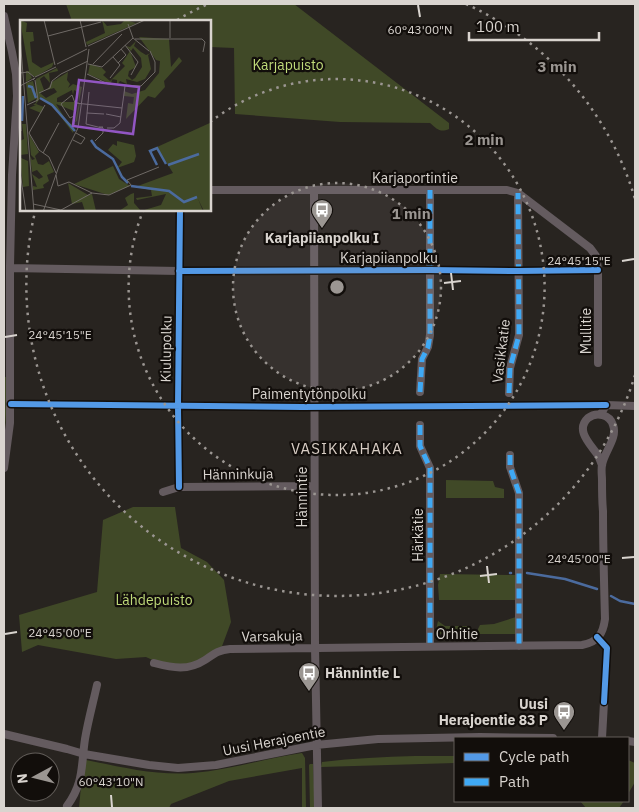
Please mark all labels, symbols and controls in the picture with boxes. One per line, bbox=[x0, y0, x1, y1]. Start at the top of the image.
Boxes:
scale bar bbox=[469, 10, 599, 42]
text: 100 m bbox=[476, 17, 520, 36]
inset map bbox=[20, 20, 211, 211]
text: 60°43'00"N bbox=[387, 22, 453, 37]
park label: Karjapuisto bbox=[252, 56, 324, 74]
text: 3 min bbox=[537, 57, 577, 76]
text: 2 min bbox=[464, 130, 504, 149]
street label: Karjaportintie bbox=[372, 169, 458, 187]
bus stop icon: Karjapiianpolku I bbox=[310, 198, 334, 229]
text: 1 min bbox=[391, 204, 431, 223]
place label: Karjapiianpolku I bbox=[265, 229, 379, 247]
street label: Karjapiianpolku bbox=[340, 249, 438, 267]
text: 24°45'15"E bbox=[547, 253, 611, 268]
centre of rings bbox=[328, 278, 346, 296]
street label: Mullitie bbox=[577, 307, 595, 354]
street label: Kiulupolku bbox=[156, 315, 176, 383]
street label: Vasikkatie bbox=[488, 318, 514, 384]
text: 24°45'15"E bbox=[28, 327, 92, 342]
street label: Paimentytönpolku bbox=[252, 385, 366, 403]
district label: VASIKKAHAKA bbox=[291, 439, 403, 458]
street label: Hänninkuja bbox=[202, 464, 274, 484]
street label: Hännintie bbox=[293, 466, 311, 527]
street label: Härkätie bbox=[409, 508, 427, 562]
text: 24°45'00"E bbox=[547, 551, 611, 566]
park label: Lähdepuisto bbox=[115, 591, 193, 609]
text: 24°45'00"E bbox=[28, 625, 92, 640]
street label: Orhitie bbox=[436, 625, 479, 643]
street label: Varsakuja bbox=[241, 626, 303, 646]
bus stop icon: Hännintie L bbox=[297, 661, 321, 692]
place label: Hännintie L bbox=[325, 664, 400, 682]
place label: Uusi Herajoentie 83 P bbox=[439, 695, 548, 729]
bus stop icon: Uusi Herajoentie 83 P bbox=[552, 700, 576, 731]
street label: Uusi Herajoentie bbox=[221, 722, 327, 760]
legend bbox=[454, 737, 629, 802]
text: Cycle path bbox=[499, 747, 570, 766]
north arrow bbox=[10, 752, 60, 802]
text: N bbox=[13, 772, 32, 785]
text: Path bbox=[499, 772, 530, 791]
text: 60°43'10"N bbox=[78, 774, 144, 789]

